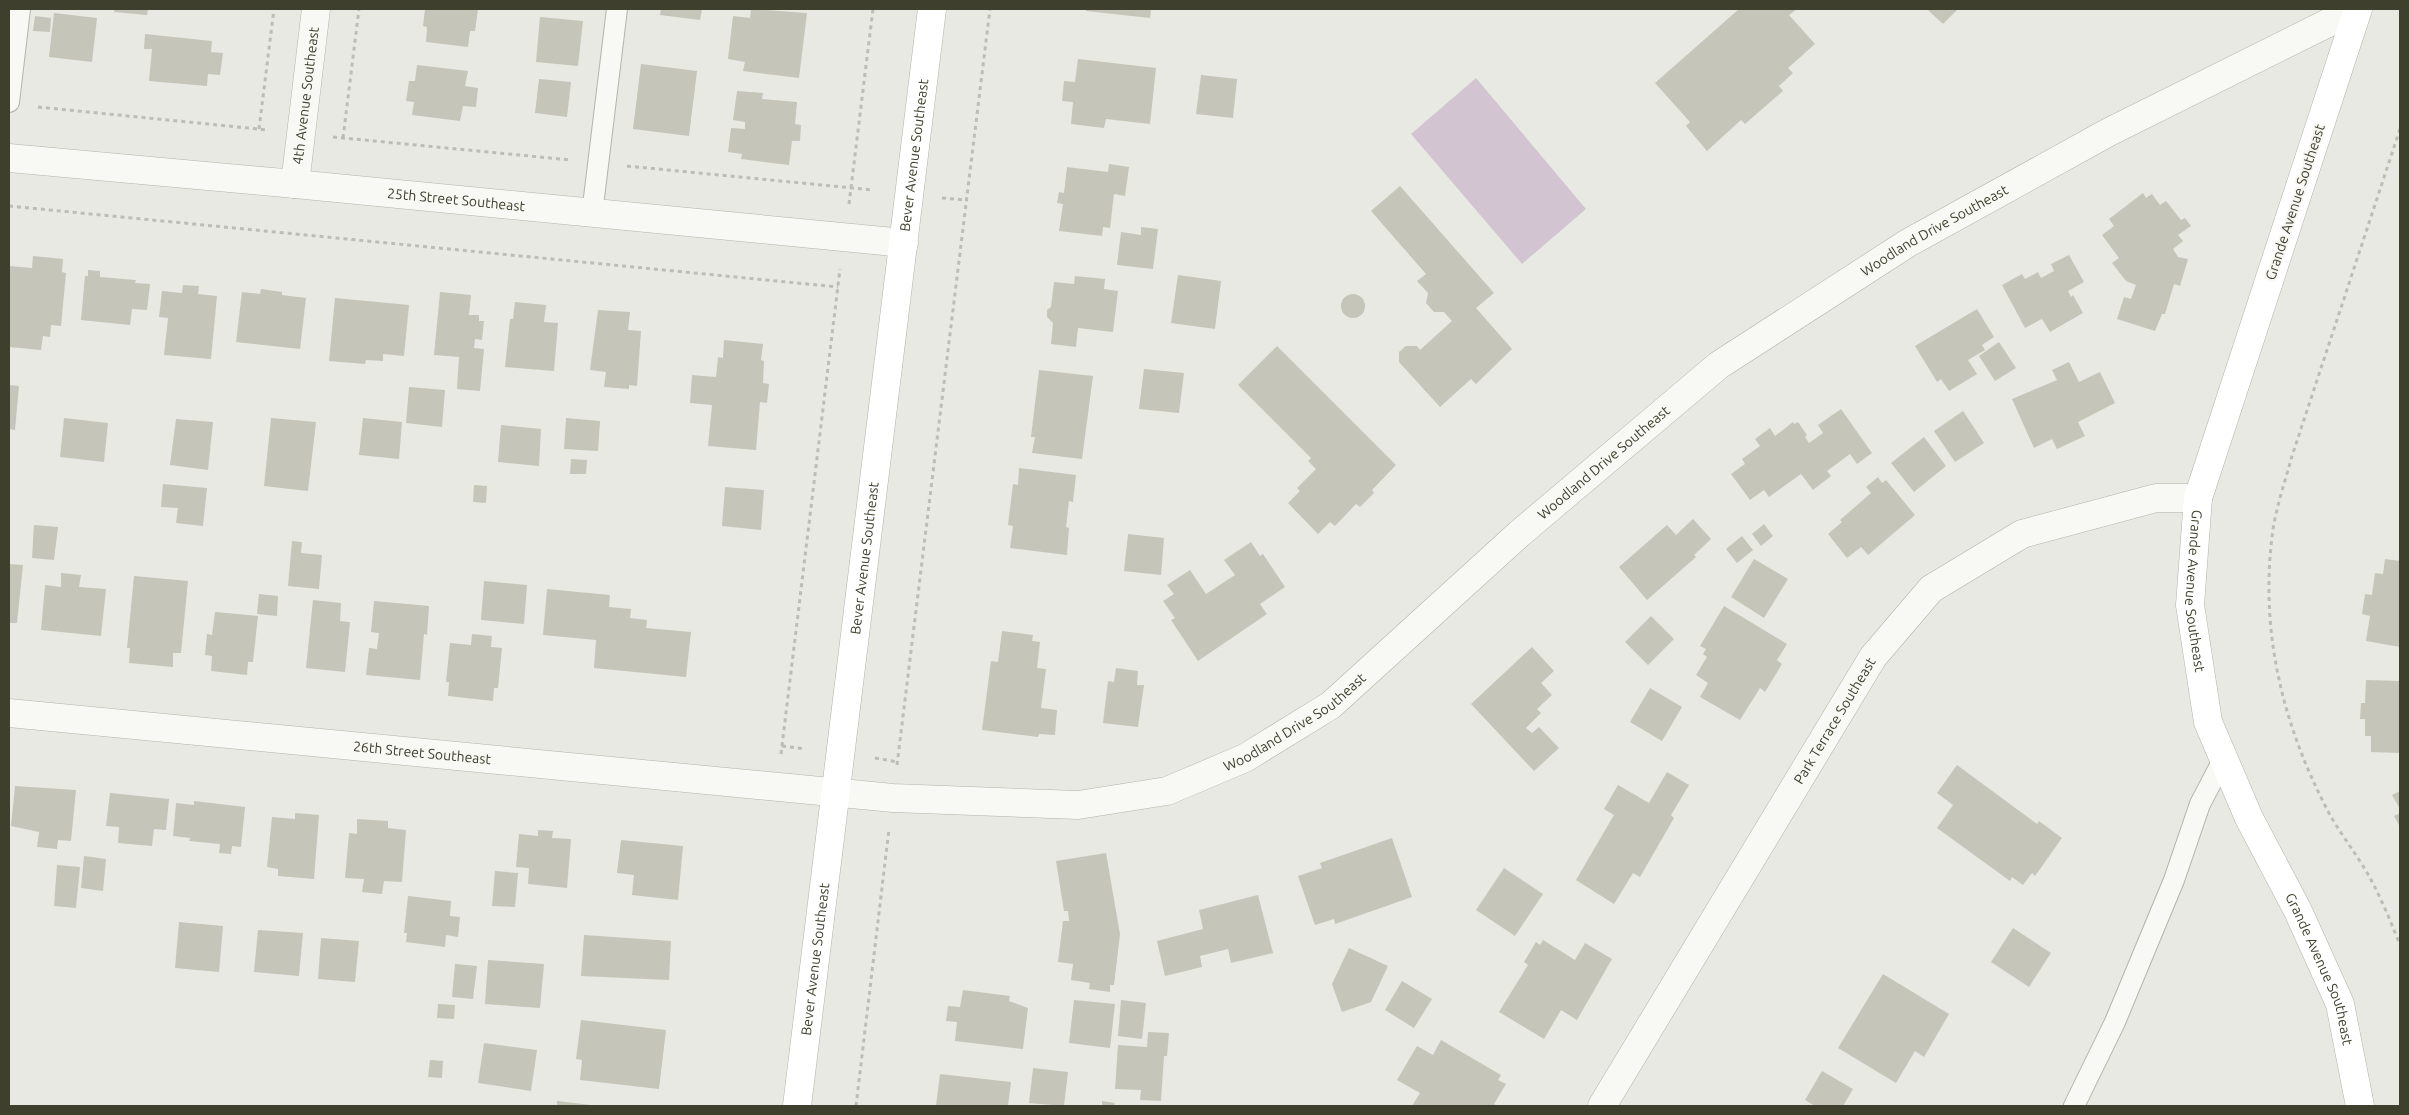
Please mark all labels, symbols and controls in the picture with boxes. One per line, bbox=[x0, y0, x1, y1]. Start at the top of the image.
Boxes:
street label: 4th Avenue Southeast bbox=[289, 25, 322, 165]
street label: Bever Avenue Southeast bbox=[897, 77, 931, 232]
street label: Grande Avenue Southeast bbox=[2262, 122, 2328, 282]
street label: Woodland Drive Southeast bbox=[1858, 181, 2011, 279]
street label: 25th Street Southeast bbox=[386, 185, 526, 214]
street label: Woodland Drive Southeast bbox=[1534, 402, 1673, 523]
street label: Bever Avenue Southeast bbox=[847, 480, 882, 635]
street label: Grande Avenue Southeast bbox=[2182, 509, 2208, 674]
street label: Park Terrace Southeast bbox=[1790, 654, 1879, 787]
street label: Woodland Drive Southeast bbox=[1221, 669, 1369, 774]
street label: 26th Street Southeast bbox=[352, 738, 492, 767]
street label: Bever Avenue Southeast bbox=[798, 881, 832, 1036]
street label: Grande Avenue Southeast bbox=[2282, 890, 2356, 1047]

